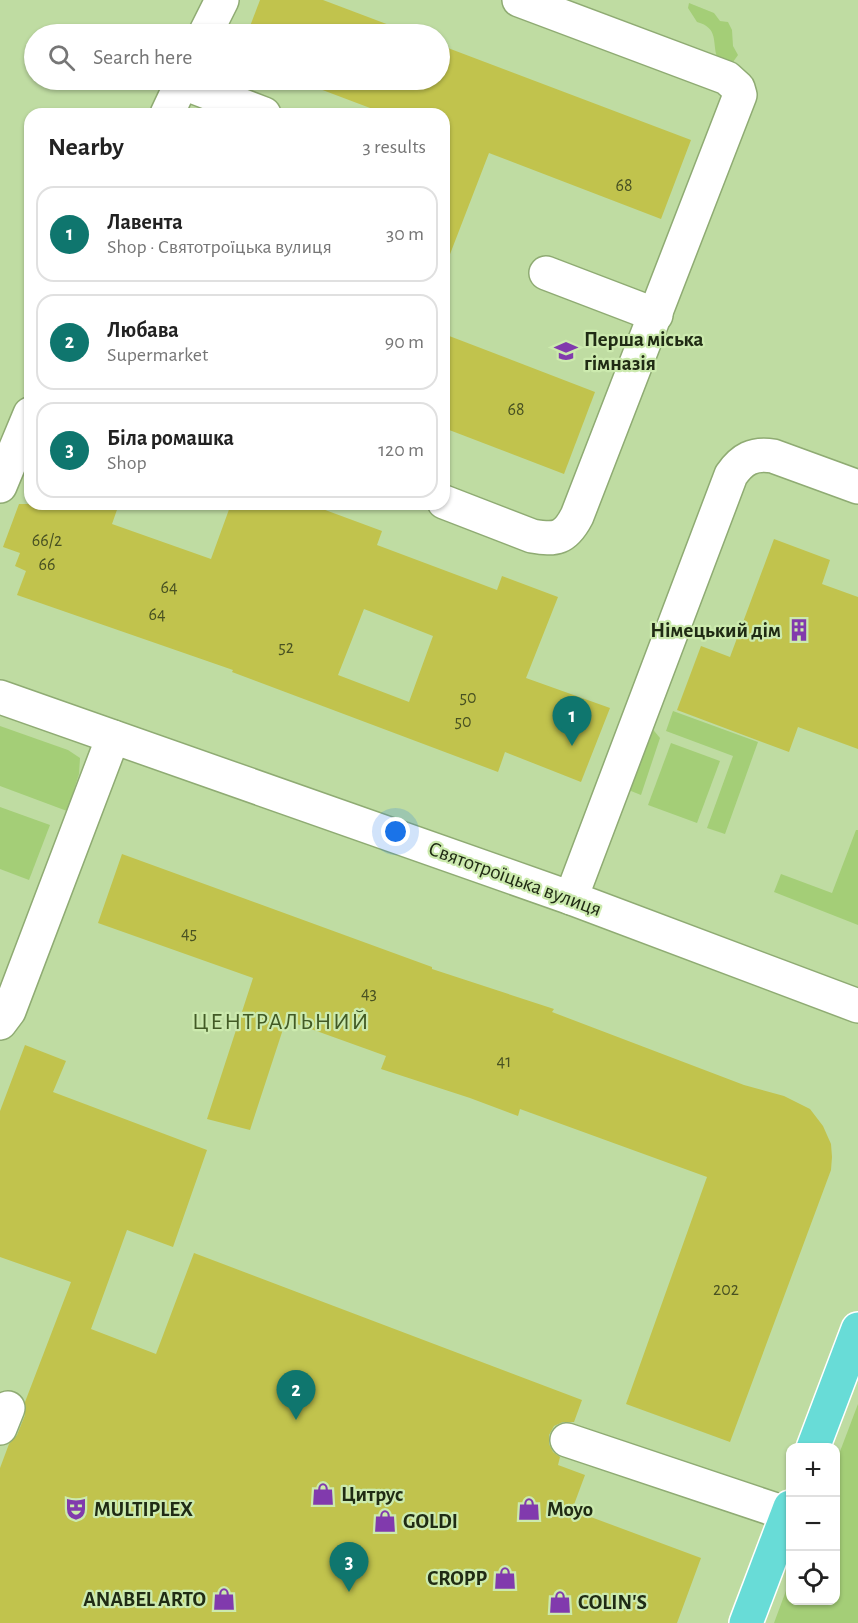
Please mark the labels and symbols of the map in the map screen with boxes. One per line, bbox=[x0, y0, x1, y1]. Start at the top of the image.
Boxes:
house number: 68 bbox=[616, 177, 633, 195]
place label: Перша міська гімназія bbox=[584, 329, 704, 374]
school or university icon: Перша міська гімназія bbox=[553, 338, 579, 364]
house number: 68 bbox=[508, 401, 525, 419]
house number: 66/2 bbox=[32, 532, 62, 550]
house number: 66 bbox=[39, 556, 55, 574]
house number: 64 bbox=[160, 579, 178, 597]
house number: 64 bbox=[148, 606, 166, 624]
building icon: Німецький дім bbox=[786, 617, 812, 643]
place label: Німецький дім bbox=[650, 620, 781, 641]
house number: 52 bbox=[278, 639, 294, 657]
house number: 50 bbox=[459, 689, 477, 707]
pin: 1 bbox=[552, 696, 592, 746]
house number: 50 bbox=[454, 713, 472, 731]
your location bbox=[381, 817, 410, 846]
street label: Святотроїцька вулиця bbox=[426, 838, 604, 920]
house number: 45 bbox=[181, 925, 197, 943]
house number: 43 bbox=[361, 985, 377, 1003]
district label: ЦЕНТРАЛЬНИЙ bbox=[192, 1010, 370, 1034]
house number: 41 bbox=[497, 1053, 511, 1071]
house number: 202 bbox=[713, 1281, 739, 1299]
pin: 2 bbox=[276, 1370, 316, 1420]
shop icon: Цитрус bbox=[310, 1481, 336, 1507]
place label: Цитрус bbox=[341, 1484, 404, 1505]
theatre icon: MULTIPLEX bbox=[63, 1496, 89, 1522]
shop icon: Moyo bbox=[516, 1496, 542, 1522]
place label: MULTIPLEX bbox=[94, 1499, 193, 1520]
place label: Moyo bbox=[547, 1499, 593, 1520]
shop icon: GOLDI bbox=[372, 1508, 398, 1534]
place label: GOLDI bbox=[403, 1511, 458, 1532]
pin: 3 bbox=[330, 1542, 368, 1592]
shop icon: CROPP bbox=[492, 1565, 518, 1591]
place label: CROPP bbox=[427, 1568, 487, 1589]
shop icon: ANABEL ARTO bbox=[211, 1586, 237, 1612]
place label: ANABEL ARTO bbox=[83, 1589, 206, 1610]
shop icon: COLIN'S bbox=[547, 1589, 573, 1615]
place label: COLIN'S bbox=[578, 1592, 647, 1613]

